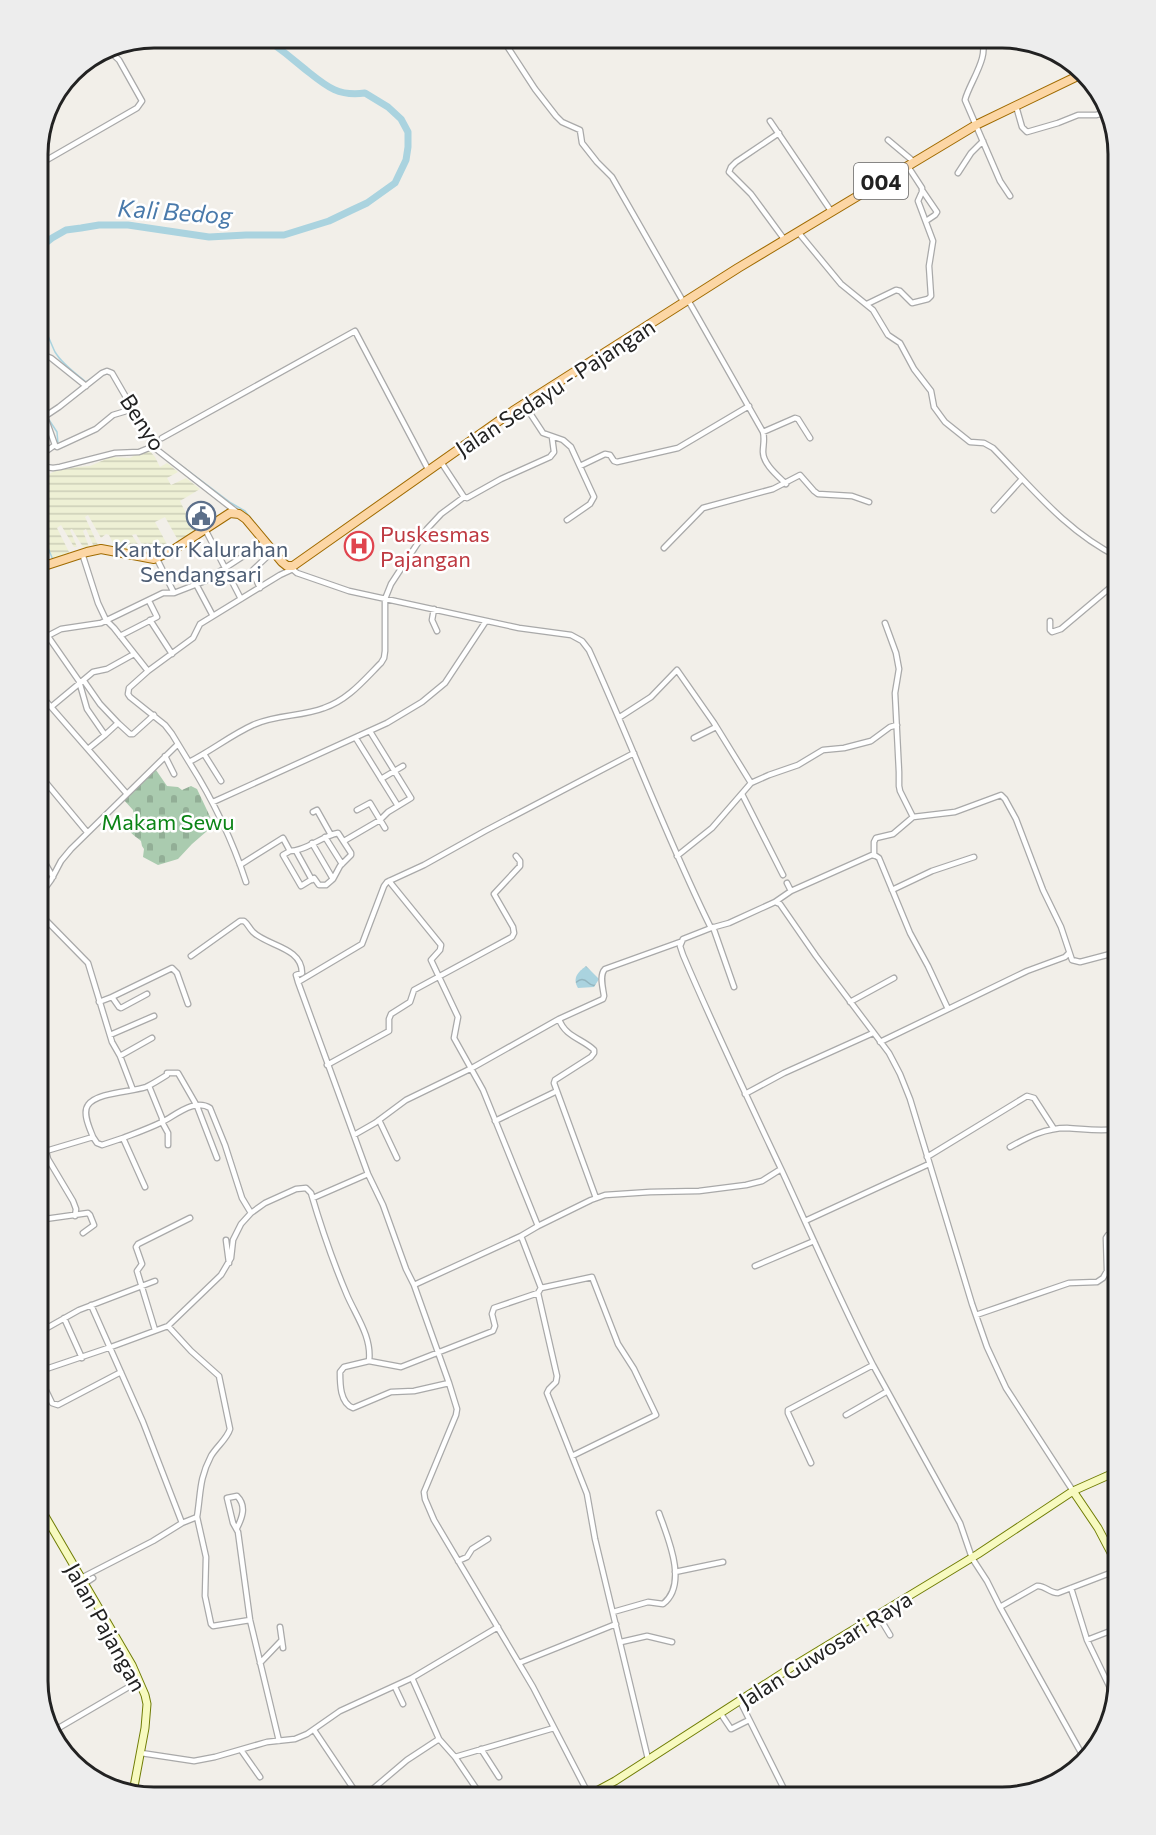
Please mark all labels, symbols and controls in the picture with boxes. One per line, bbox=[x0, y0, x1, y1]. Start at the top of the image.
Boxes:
road number: 004 bbox=[854, 163, 908, 199]
water label: Kali Bedog bbox=[117, 193, 234, 230]
street label: Jalan Sedayu - Pajangan bbox=[450, 312, 660, 462]
street label: Benyo bbox=[115, 389, 171, 455]
public building icon: Kantor Kalurahan Sendangsari bbox=[185, 500, 217, 532]
place label: Puskesmas Pajangan bbox=[380, 520, 490, 572]
hospital icon: Puskesmas Pajangan bbox=[343, 530, 375, 562]
place label: Kantor Kalurahan Sendangsari bbox=[114, 535, 288, 587]
park label: Makam Sewu bbox=[101, 808, 235, 835]
street label: Jalan Pajangan bbox=[60, 1558, 152, 1696]
street label: Jalan Guwosari Raya bbox=[733, 1585, 917, 1713]

